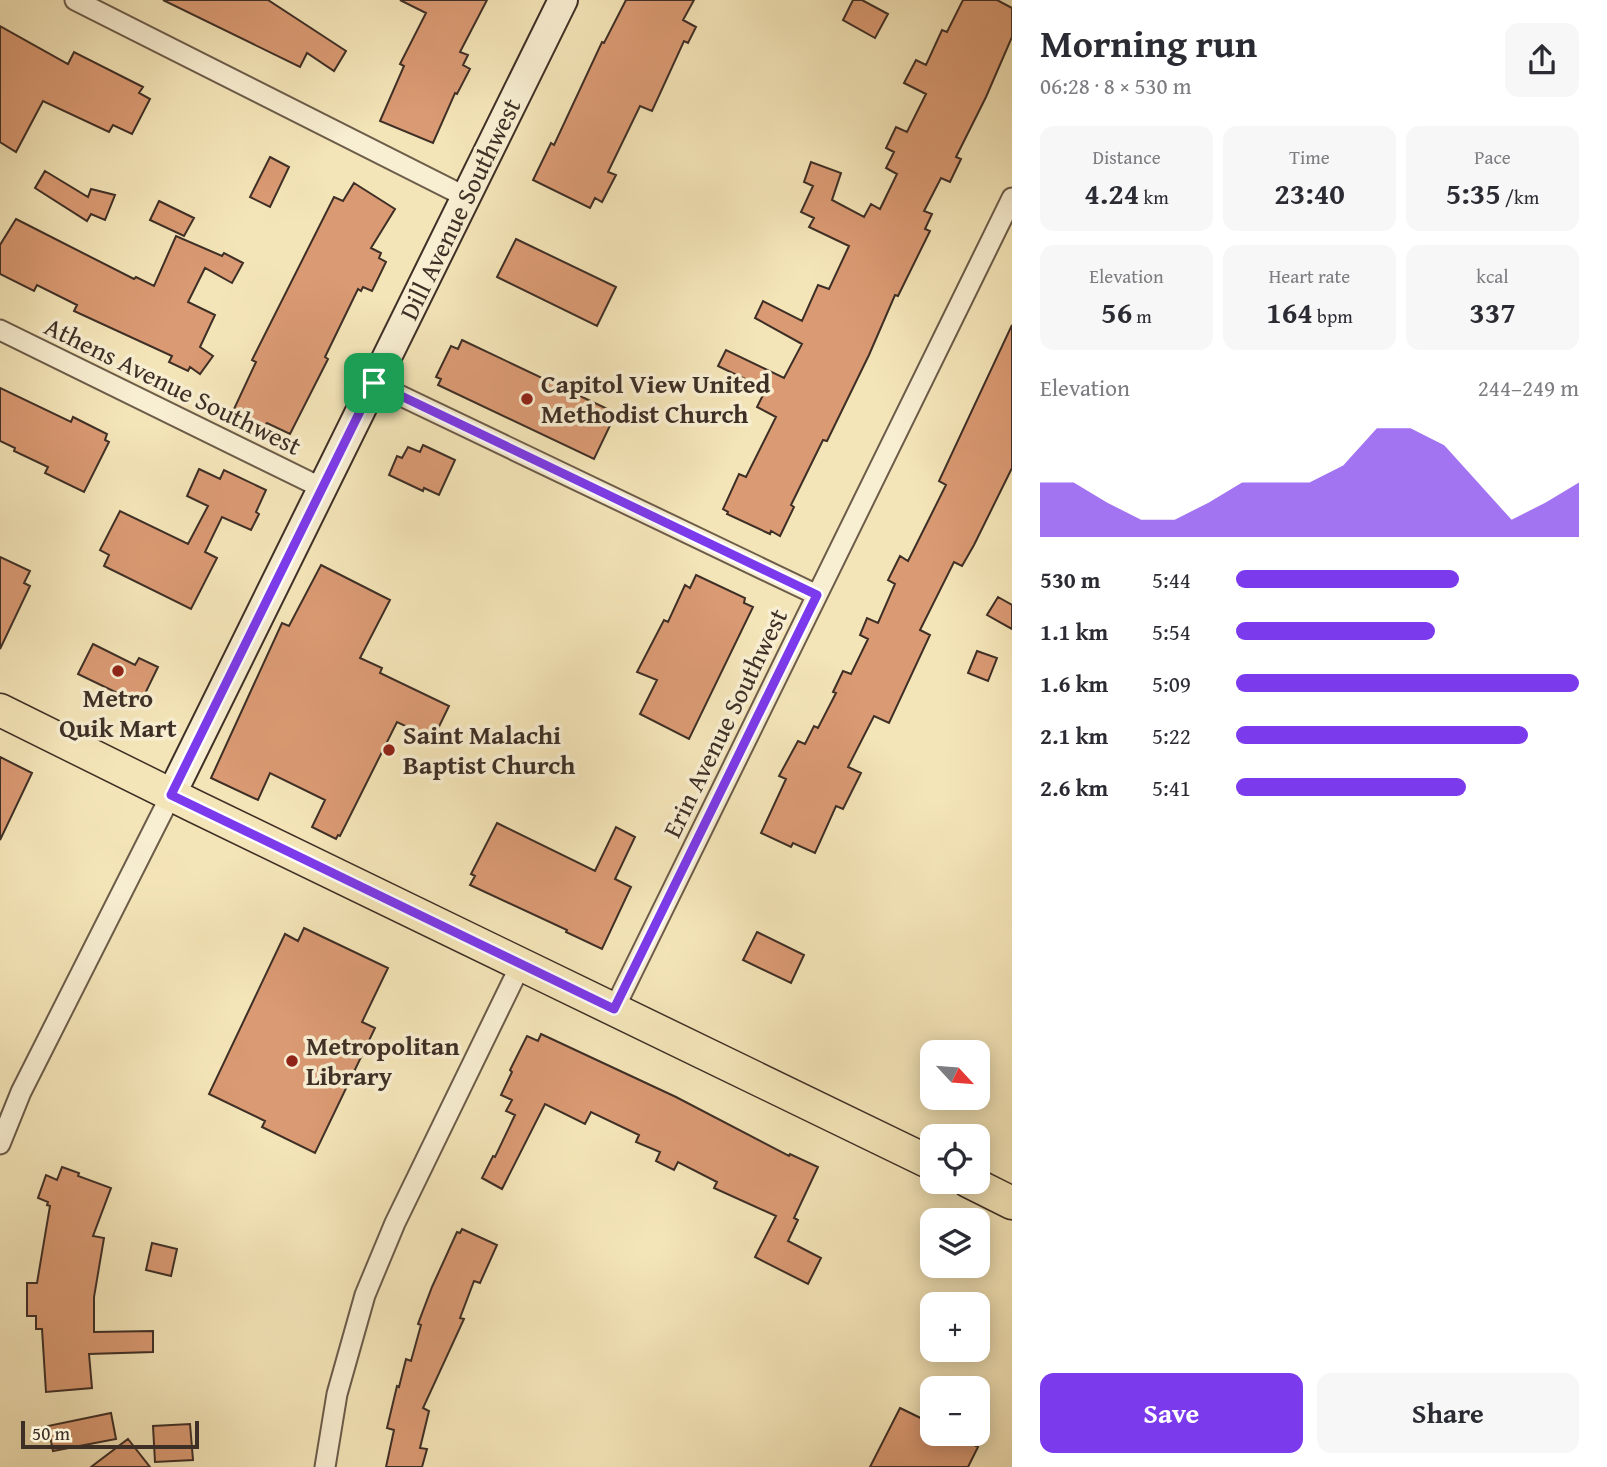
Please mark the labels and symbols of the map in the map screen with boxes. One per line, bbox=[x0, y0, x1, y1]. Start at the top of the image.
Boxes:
street label: Dill Avenue Southwest bbox=[389, 91, 530, 326]
street label: Athens Avenue Southwest bbox=[38, 306, 308, 465]
pin bbox=[344, 353, 404, 413]
place label: Capitol View United Methodist Church bbox=[541, 364, 771, 433]
marker: Capitol View United Methodist Church bbox=[519, 391, 535, 407]
street label: Erin Avenue Southwest bbox=[652, 602, 797, 844]
marker: Metro Quik Mart bbox=[110, 663, 126, 679]
place label: Metro Quik Mart bbox=[59, 678, 177, 747]
place label: Saint Malachi Baptist Church bbox=[403, 715, 576, 784]
marker: Saint Malachi Baptist Church bbox=[381, 742, 397, 758]
place label: Metropolitan Library bbox=[306, 1026, 460, 1095]
north arrow bbox=[920, 1040, 990, 1110]
marker: Metropolitan Library bbox=[284, 1053, 300, 1069]
scale bar bbox=[21, 1418, 200, 1450]

